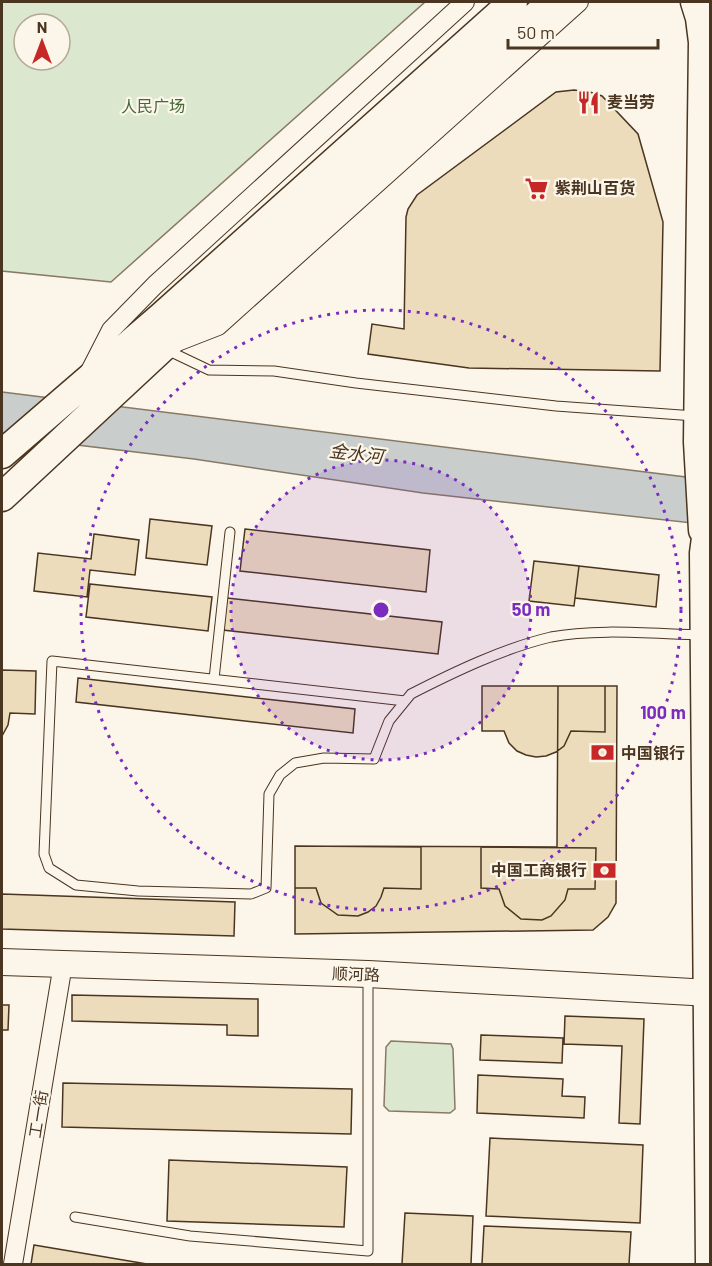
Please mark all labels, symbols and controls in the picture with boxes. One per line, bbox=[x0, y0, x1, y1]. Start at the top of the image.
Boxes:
north arrow bbox=[12, 12, 72, 72]
scale bar bbox=[508, 12, 658, 50]
text: N bbox=[37, 17, 47, 36]
text: 50 m bbox=[517, 21, 555, 43]
restaurant icon: 麦当劳 bbox=[576, 89, 602, 115]
place label: 麦当劳 bbox=[607, 92, 655, 111]
park label: 人民广场 bbox=[121, 96, 185, 115]
supermarket icon: 紫荆山百货 bbox=[524, 175, 550, 201]
place label: 紫荆山百货 bbox=[555, 178, 635, 197]
water label: 金水河 bbox=[328, 439, 387, 468]
text: 50 m bbox=[512, 598, 550, 620]
centre of rings bbox=[371, 600, 391, 620]
text: 100 m bbox=[640, 701, 686, 723]
bank icon: 中国银行 bbox=[590, 740, 616, 766]
place label: 中国银行 bbox=[621, 743, 685, 762]
bank icon: 中国工商银行 bbox=[592, 857, 618, 883]
place label: 中国工商银行 bbox=[491, 860, 587, 879]
street label: 顺河路 bbox=[332, 963, 380, 984]
street label: 工一街 bbox=[24, 1089, 51, 1139]

